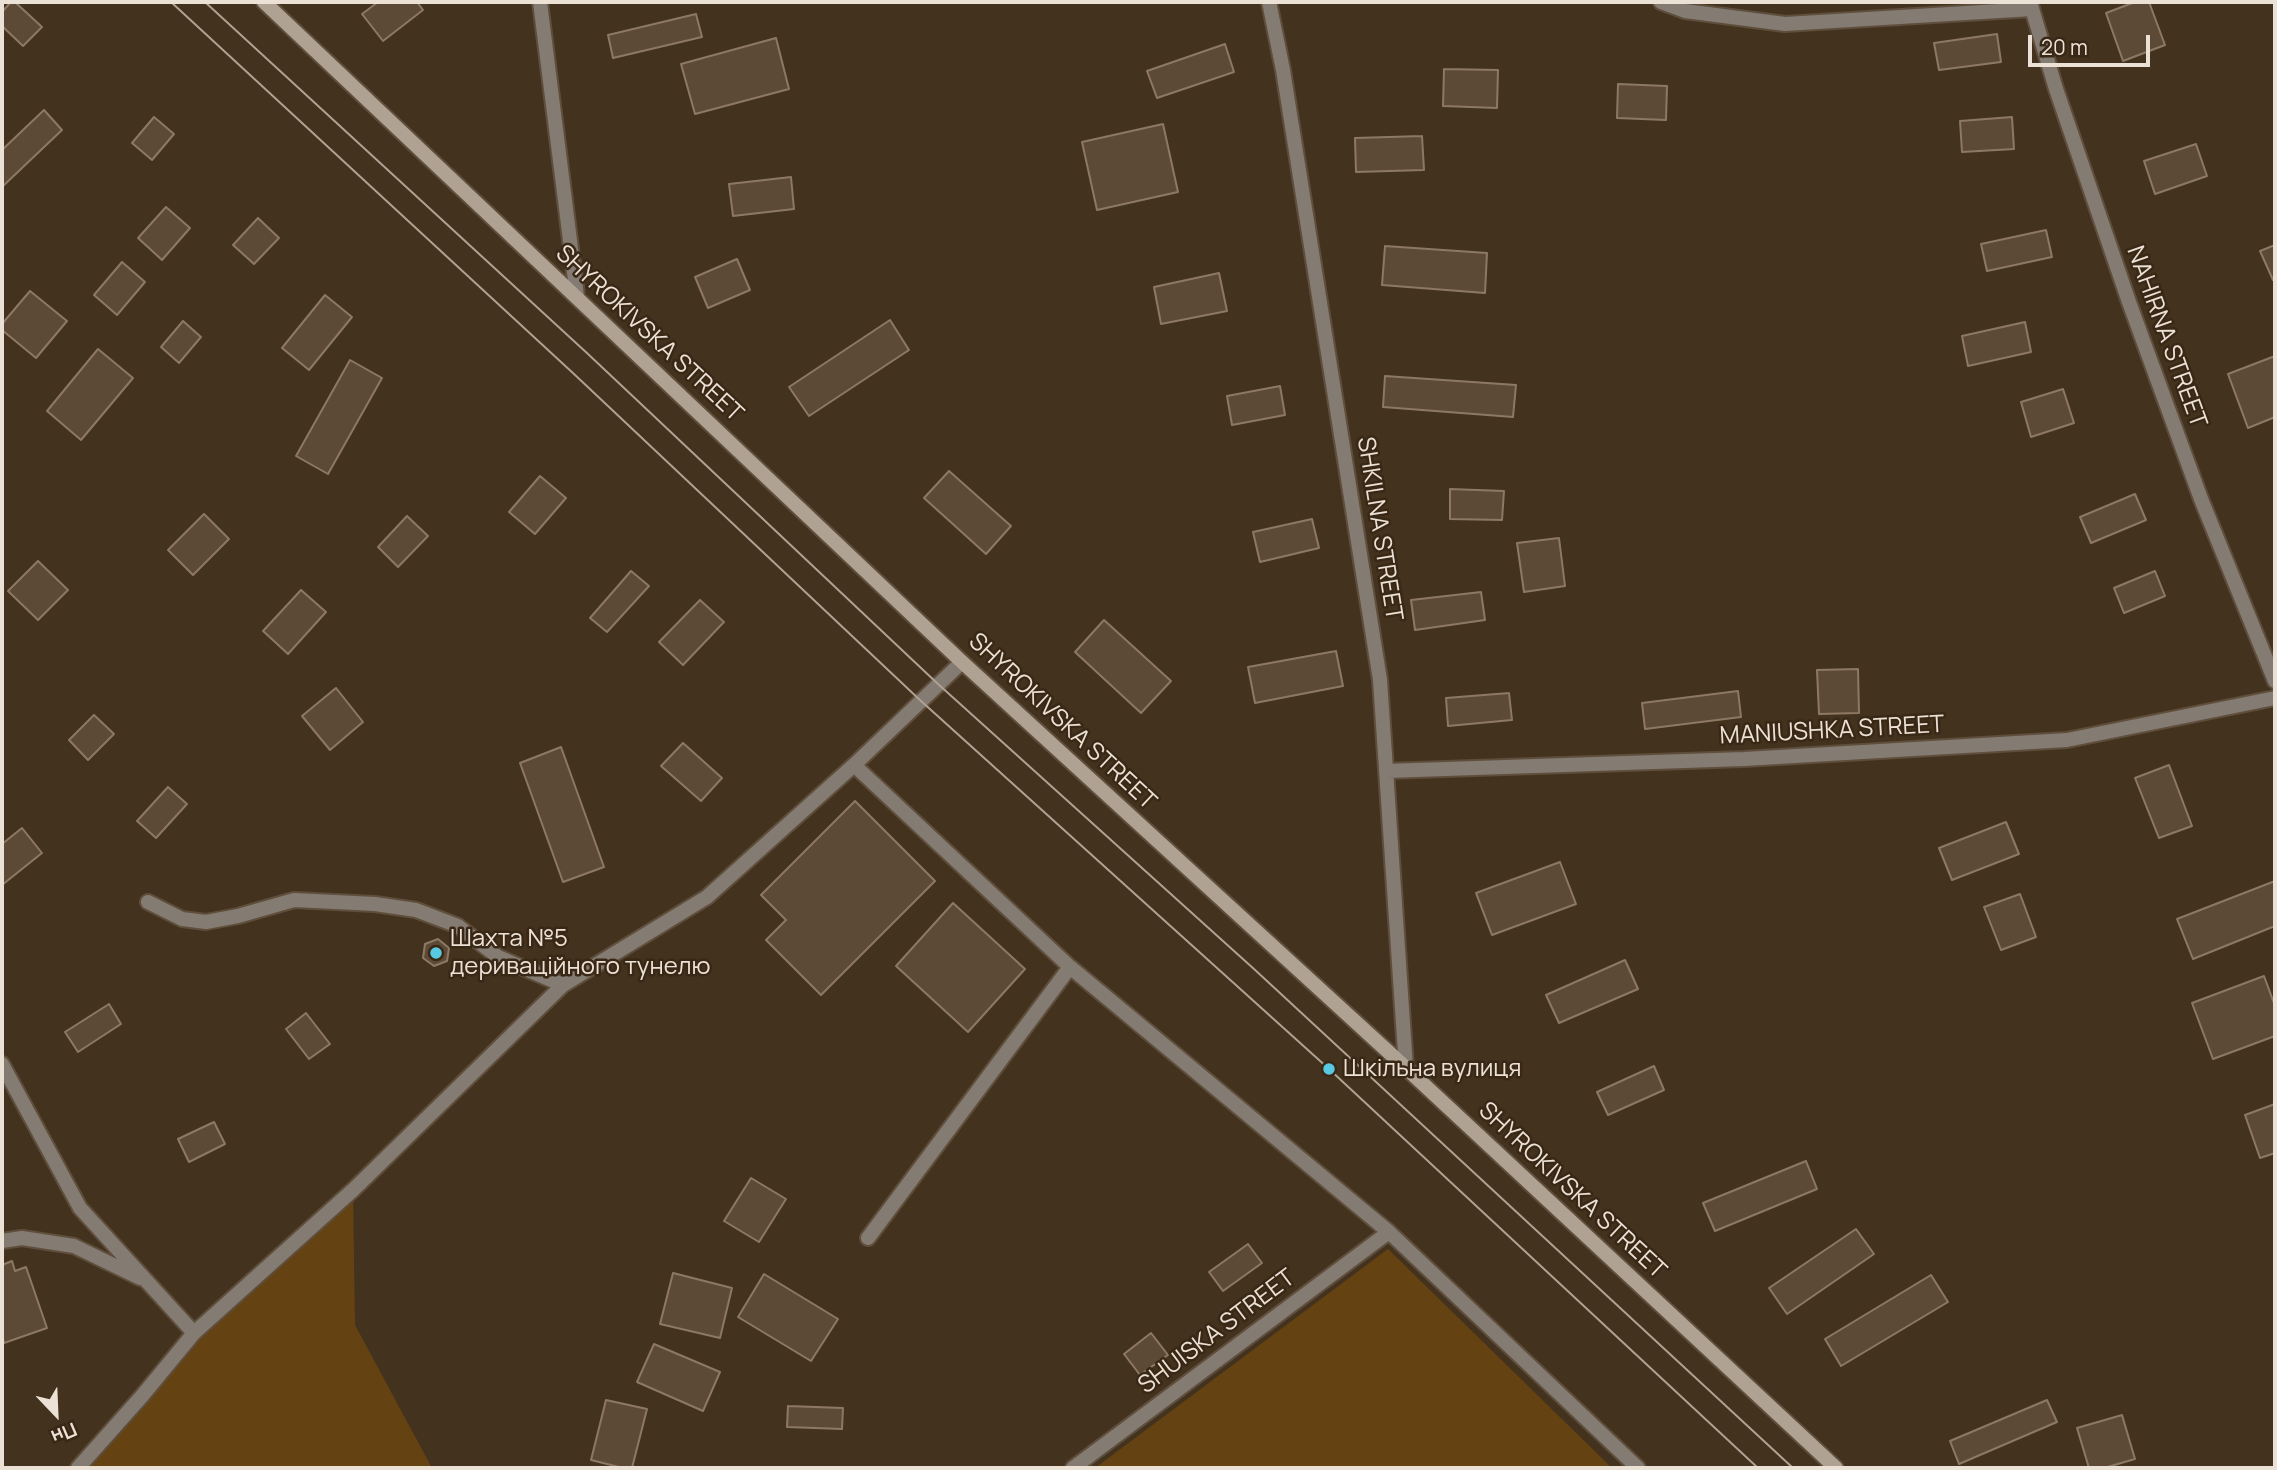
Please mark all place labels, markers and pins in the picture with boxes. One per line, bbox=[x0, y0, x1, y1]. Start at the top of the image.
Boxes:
place label: Шахта №5 дериваційного тунелю bbox=[450, 925, 710, 981]
marker: Шахта №5 дериваційного тунелю bbox=[428, 945, 444, 961]
place label: Шкільна вулиця bbox=[1343, 1055, 1521, 1083]
marker: Шкільна вулиця bbox=[1321, 1061, 1337, 1077]

